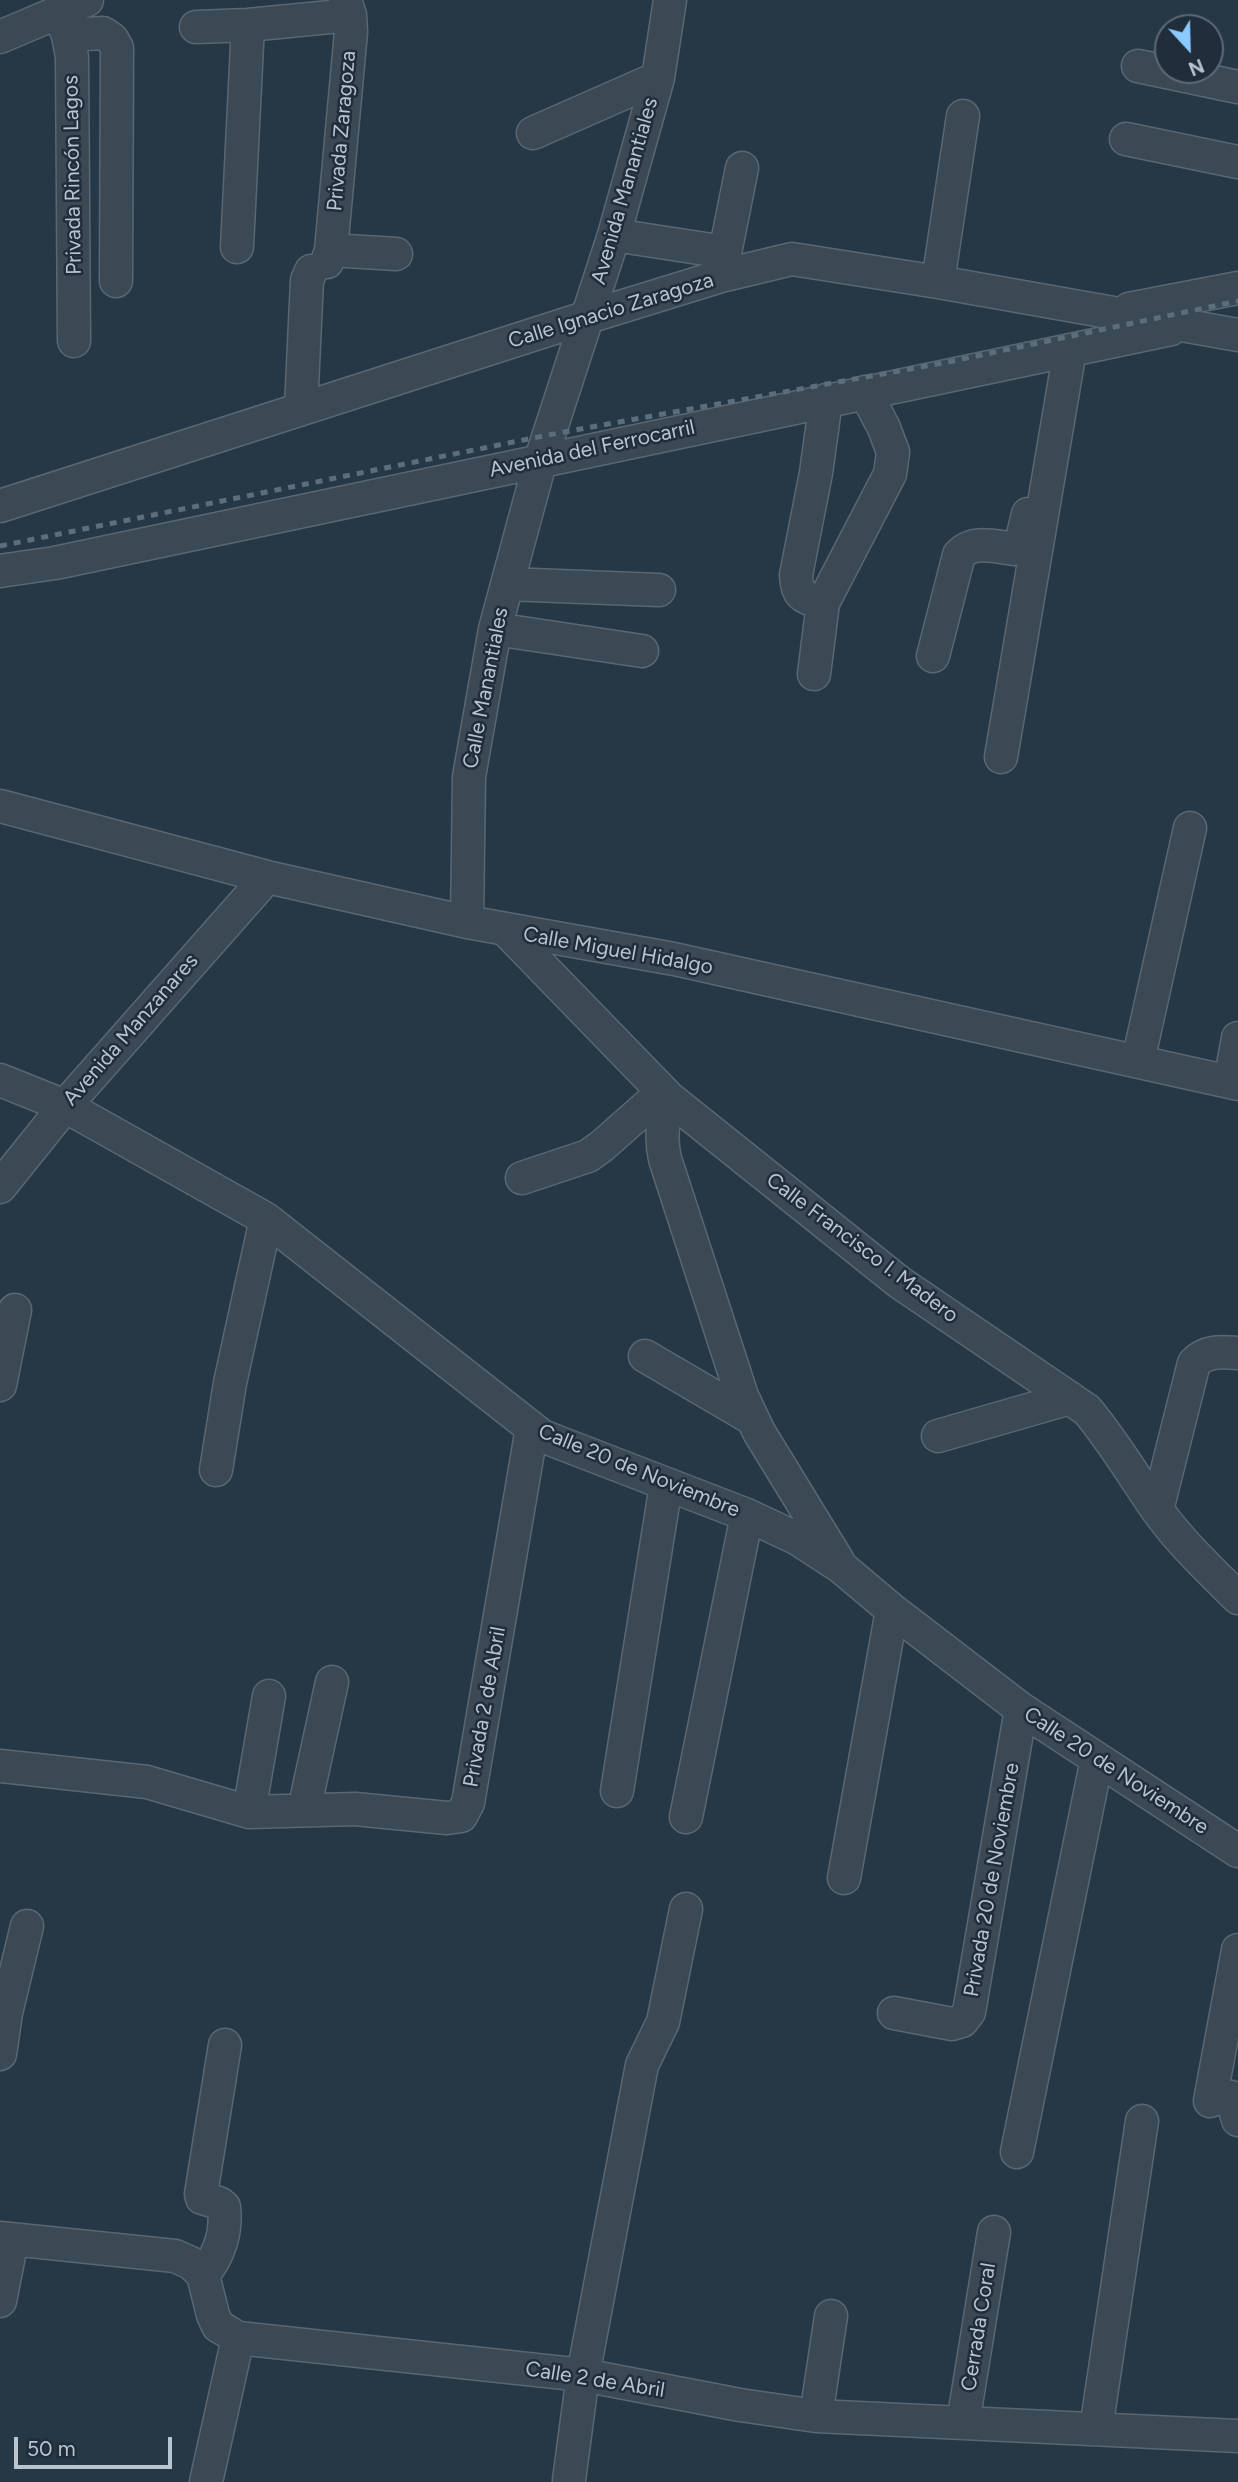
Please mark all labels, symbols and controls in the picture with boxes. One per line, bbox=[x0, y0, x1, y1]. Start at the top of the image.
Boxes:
north arrow bbox=[1154, 14, 1224, 84]
street label: Privada Zaragoza bbox=[322, 50, 362, 212]
text: N bbox=[1185, 54, 1207, 80]
street label: Privada Rincón Lagos bbox=[59, 75, 87, 275]
street label: Avenida Manantiales bbox=[586, 95, 664, 287]
street label: Calle Ignacio Zaragoza bbox=[505, 268, 717, 354]
street label: Avenida del Ferrocarril bbox=[487, 415, 697, 483]
street label: Calle Manantiales bbox=[458, 605, 514, 771]
street label: Calle Miguel Hidalgo bbox=[521, 922, 715, 980]
street label: Avenida Manzanares bbox=[58, 949, 204, 1111]
street label: Calle Francisco I. Madero bbox=[761, 1168, 963, 1328]
street label: Calle 20 de Noviembre bbox=[534, 1419, 744, 1523]
street label: Privada 2 de Abril bbox=[458, 1625, 512, 1789]
street label: Calle 20 de Noviembre bbox=[1019, 1702, 1213, 1840]
street label: Privada 20 de Noviembre bbox=[959, 1761, 1025, 1999]
street label: Cerrada Coral bbox=[956, 2261, 1002, 2393]
street label: Calle 2 de Abril bbox=[524, 2357, 666, 2403]
scale bar bbox=[18, 2422, 175, 2466]
text: 50 m bbox=[27, 2436, 76, 2461]

